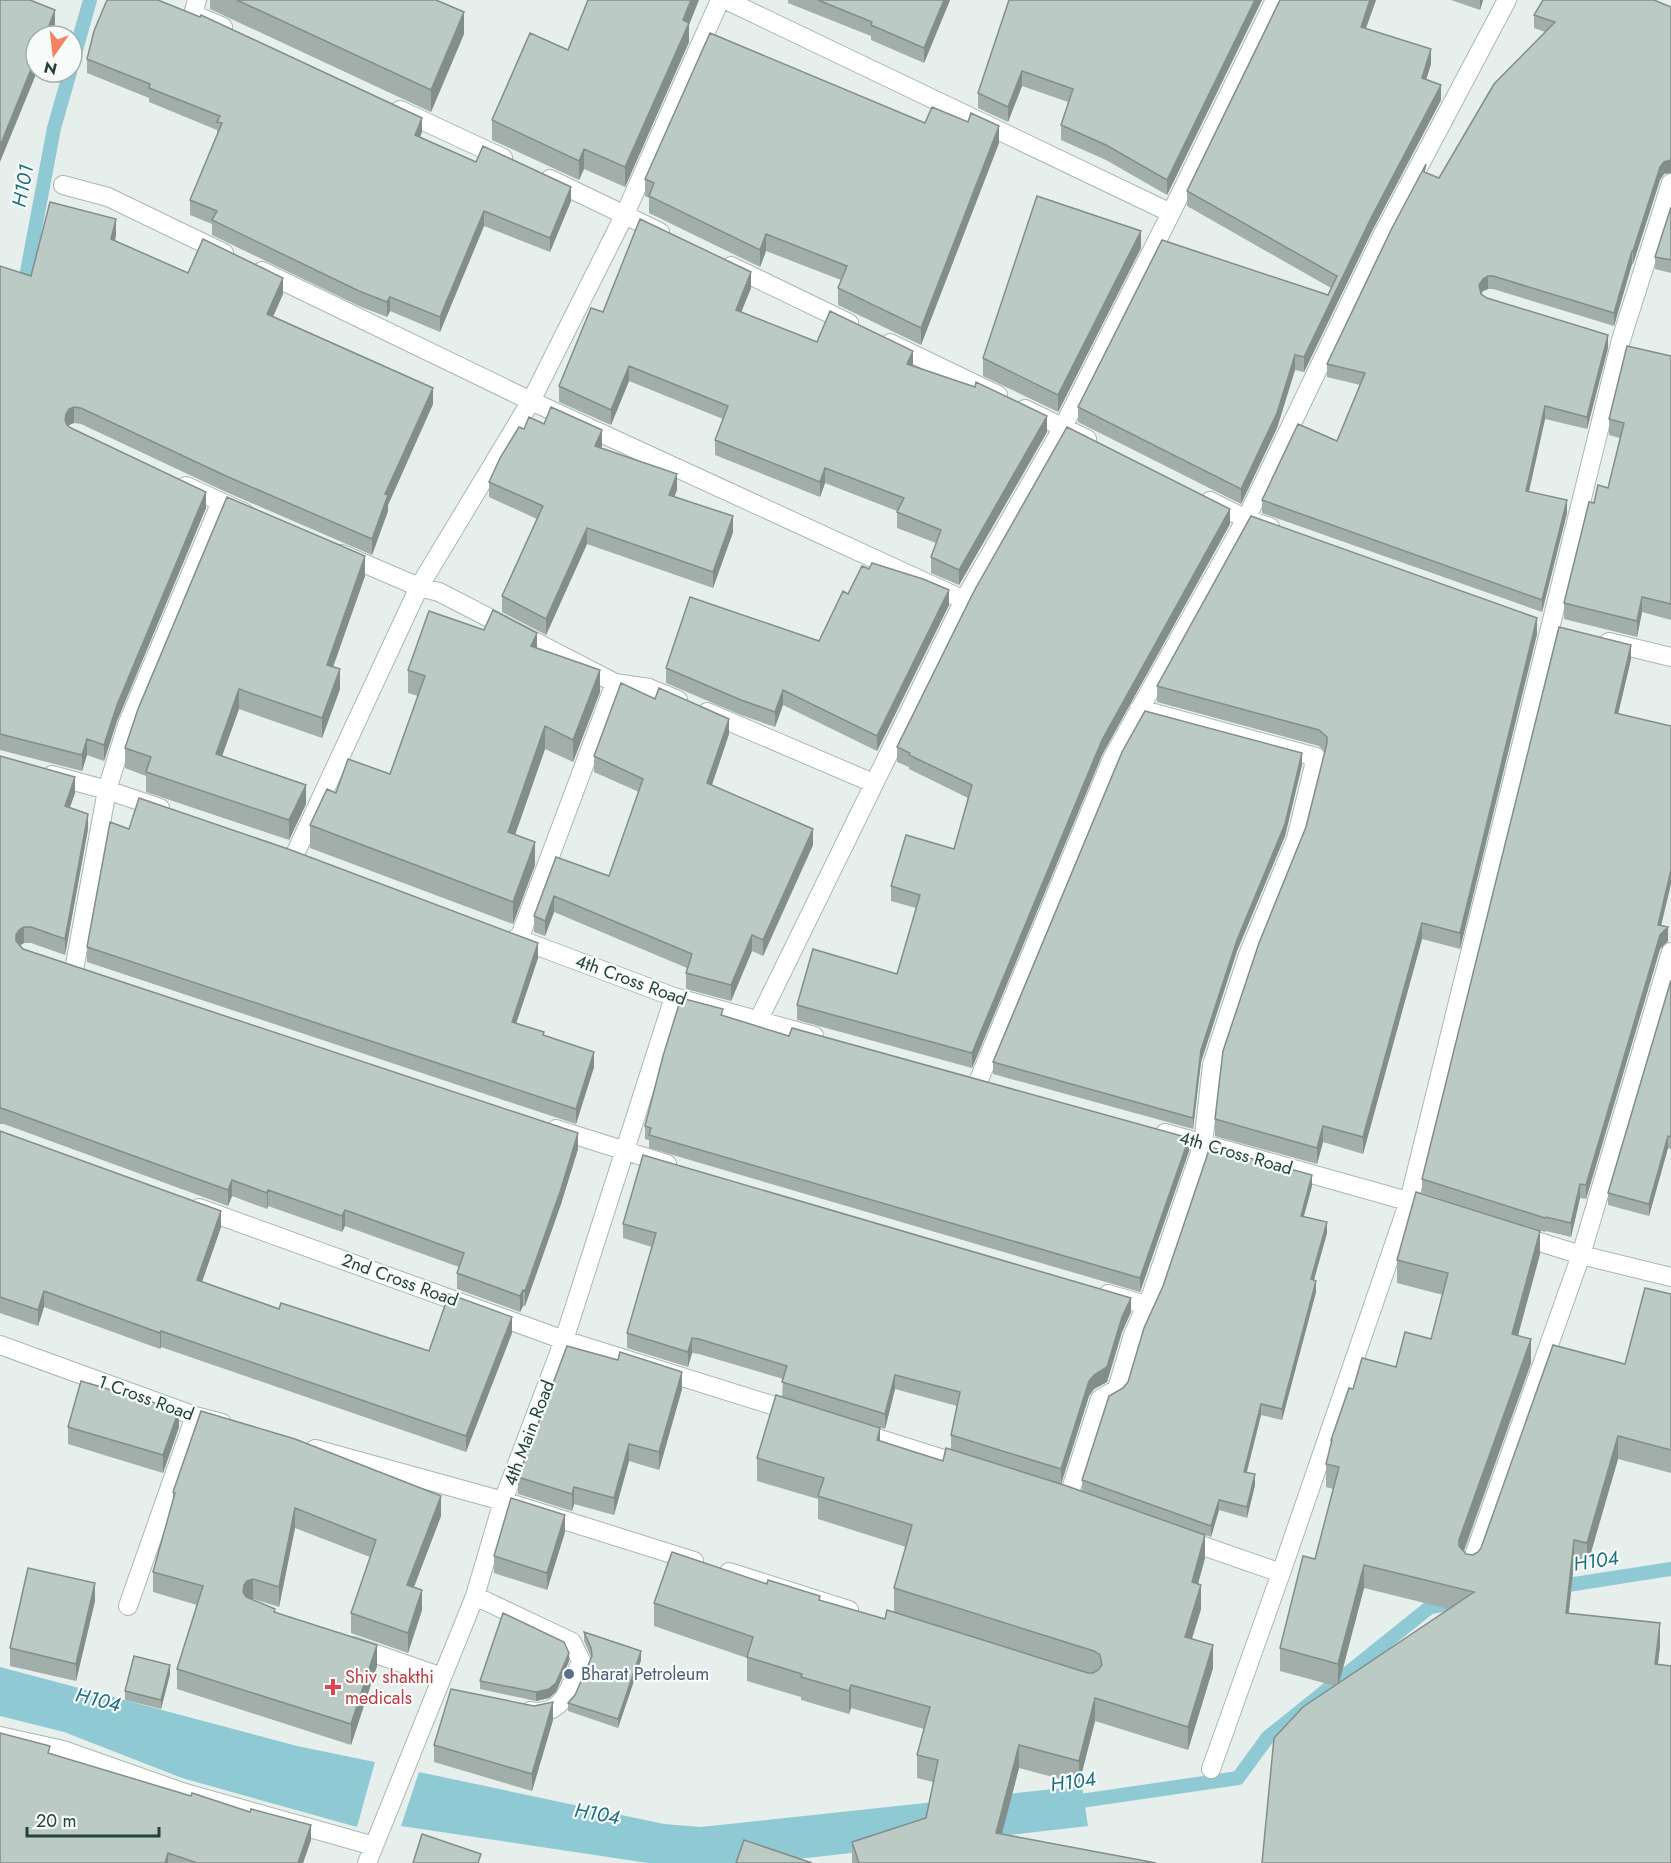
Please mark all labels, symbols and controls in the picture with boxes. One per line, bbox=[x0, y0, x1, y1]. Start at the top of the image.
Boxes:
north arrow bbox=[24, 24, 84, 84]
text: N bbox=[42, 55, 59, 81]
water label: H101 bbox=[5, 162, 41, 210]
street label: 4th Cross Road bbox=[572, 948, 690, 1012]
street label: 4th Cross Road bbox=[1176, 1124, 1296, 1182]
street label: 2nd Cross Road bbox=[338, 1247, 462, 1313]
street label: 1 Cross Road bbox=[94, 1369, 198, 1427]
street label: 4th Main Road bbox=[497, 1376, 561, 1490]
water label: H104 bbox=[1571, 1543, 1621, 1579]
place label: Bharat Petroleum bbox=[581, 1661, 709, 1687]
place label: Shiv shakthi medicals bbox=[345, 1664, 434, 1711]
marker: Bharat Petroleum bbox=[562, 1667, 576, 1681]
water label: H104 bbox=[72, 1680, 124, 1720]
marker: Shiv shakthi medicals bbox=[326, 1680, 340, 1694]
water label: H104 bbox=[1048, 1764, 1098, 1800]
water label: H104 bbox=[572, 1796, 622, 1832]
scale bar bbox=[27, 1800, 159, 1838]
text: 20 m bbox=[36, 1808, 76, 1834]

